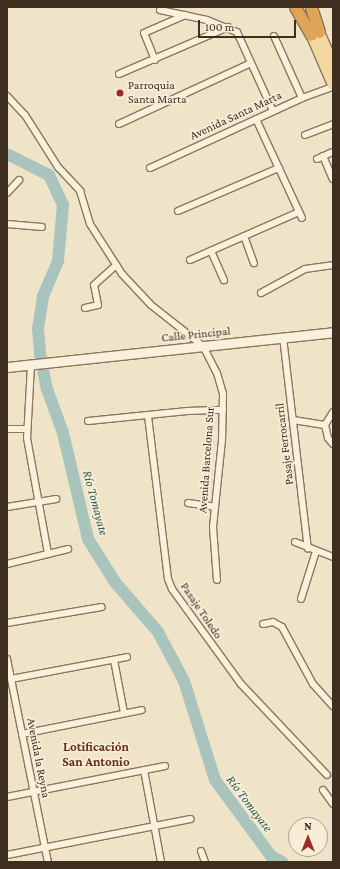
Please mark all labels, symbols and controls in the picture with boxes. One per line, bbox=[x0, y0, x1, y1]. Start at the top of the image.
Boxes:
scale bar bbox=[200, 12, 298, 38]
text: 100 m bbox=[205, 20, 234, 34]
place label: Parroquia Santa Marta bbox=[128, 79, 187, 107]
marker: Parroquia Santa Marta bbox=[115, 88, 125, 98]
street label: Avenida Santa Marta bbox=[188, 88, 284, 144]
street label: Calle Principal bbox=[161, 324, 231, 346]
street label: Pasaje Ferrocarril bbox=[273, 402, 297, 486]
street label: Avenida Barcelona Sur bbox=[196, 406, 218, 514]
water label: Río Tomayate bbox=[79, 469, 111, 537]
street label: Pasaje Toledo bbox=[177, 580, 225, 642]
street label: Avenida la Reyna bbox=[23, 717, 53, 799]
district label: Lotificación San Antonio bbox=[62, 740, 130, 771]
water label: Río Tomayate bbox=[223, 773, 275, 835]
north arrow bbox=[288, 817, 328, 857]
text: N bbox=[304, 820, 312, 832]

